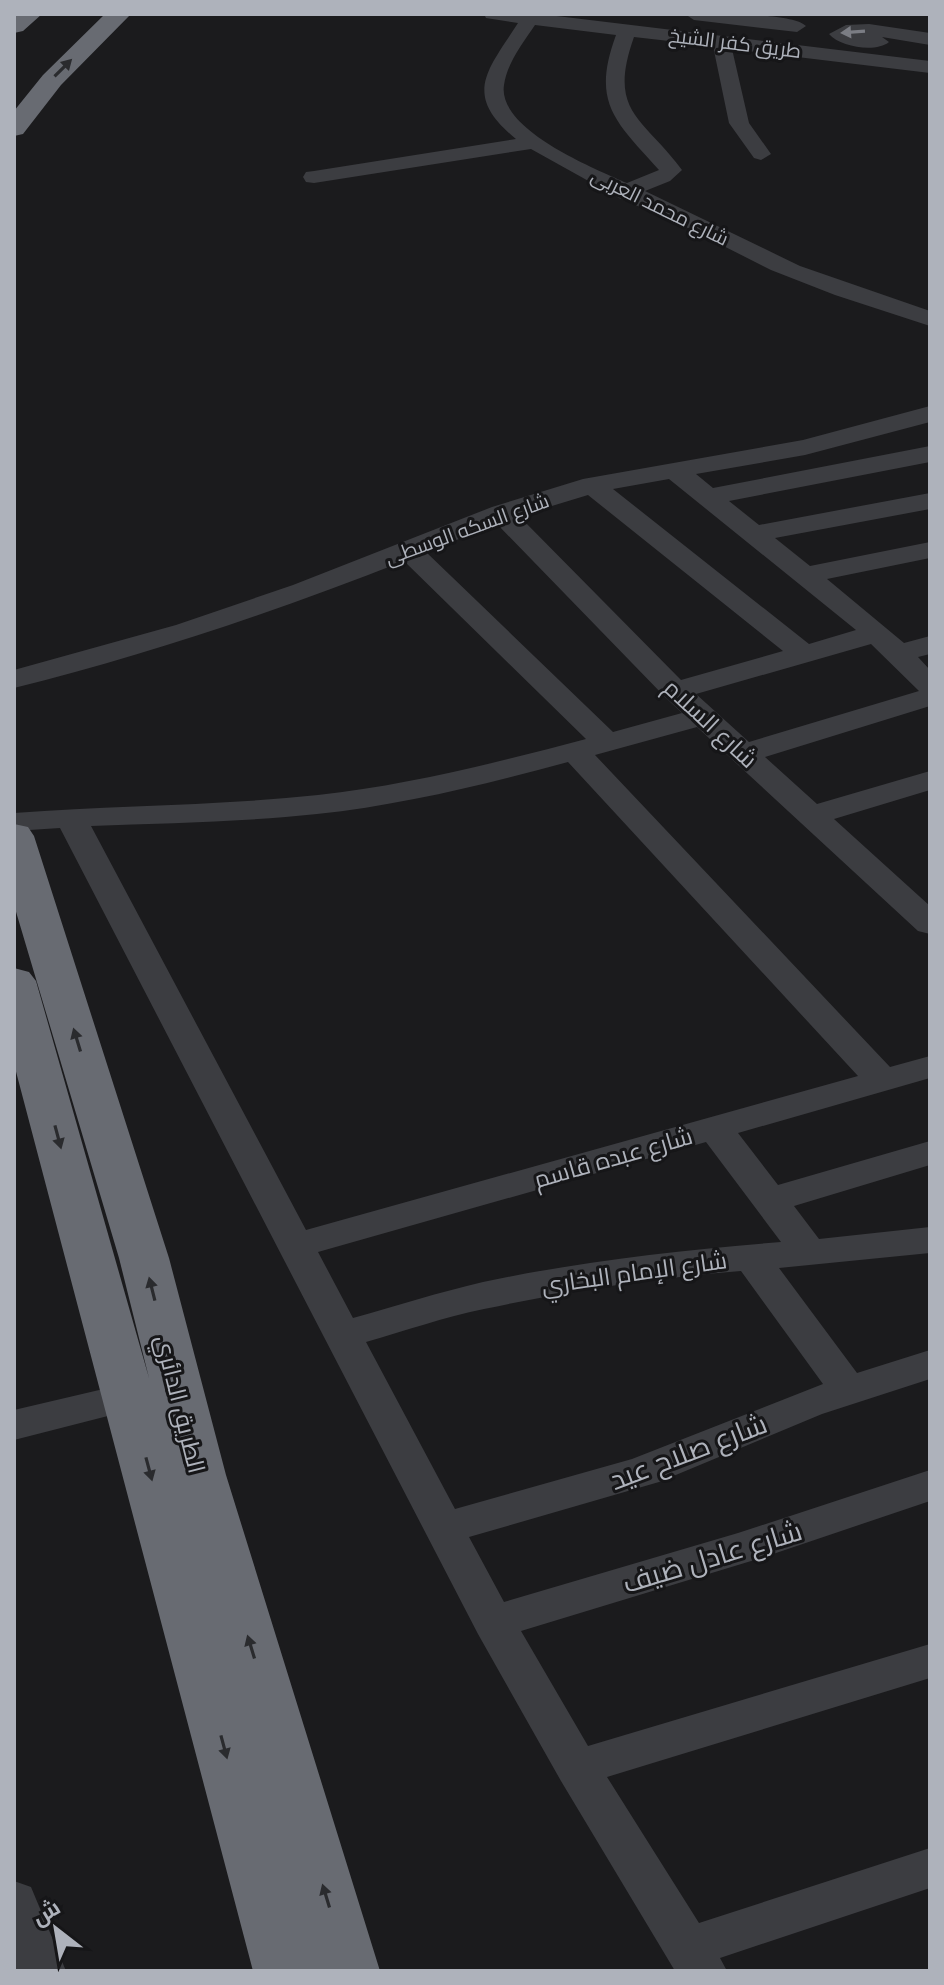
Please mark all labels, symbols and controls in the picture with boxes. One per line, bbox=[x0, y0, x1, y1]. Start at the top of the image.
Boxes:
street label: طريق كفر الشيخ bbox=[667, 23, 803, 65]
one-way arrow bbox=[840, 26, 865, 39]
one-way arrow bbox=[53, 59, 72, 78]
street label: شارع محمد العربى bbox=[586, 163, 733, 253]
street label: شارع السكه الوسطى bbox=[382, 488, 553, 572]
street label: شارع السلام bbox=[657, 673, 763, 775]
one-way arrow bbox=[70, 1028, 83, 1052]
street label: شارع عبده قاسم bbox=[531, 1121, 696, 1196]
one-way arrow bbox=[53, 1124, 65, 1149]
street label: شارع الإمام البخاري bbox=[539, 1245, 729, 1304]
one-way arrow bbox=[145, 1276, 157, 1301]
street label: الطريق الدائري bbox=[145, 1332, 212, 1477]
street label: شارع صلاح عيد bbox=[605, 1406, 772, 1499]
one-way arrow bbox=[143, 1456, 155, 1481]
street label: شارع عادل ضيف bbox=[618, 1513, 806, 1602]
one-way arrow bbox=[244, 1635, 257, 1659]
one-way arrow bbox=[219, 1734, 231, 1759]
one-way arrow bbox=[319, 1884, 332, 1908]
north arrow bbox=[16, 1889, 96, 1969]
text: ش bbox=[27, 1893, 65, 1931]

